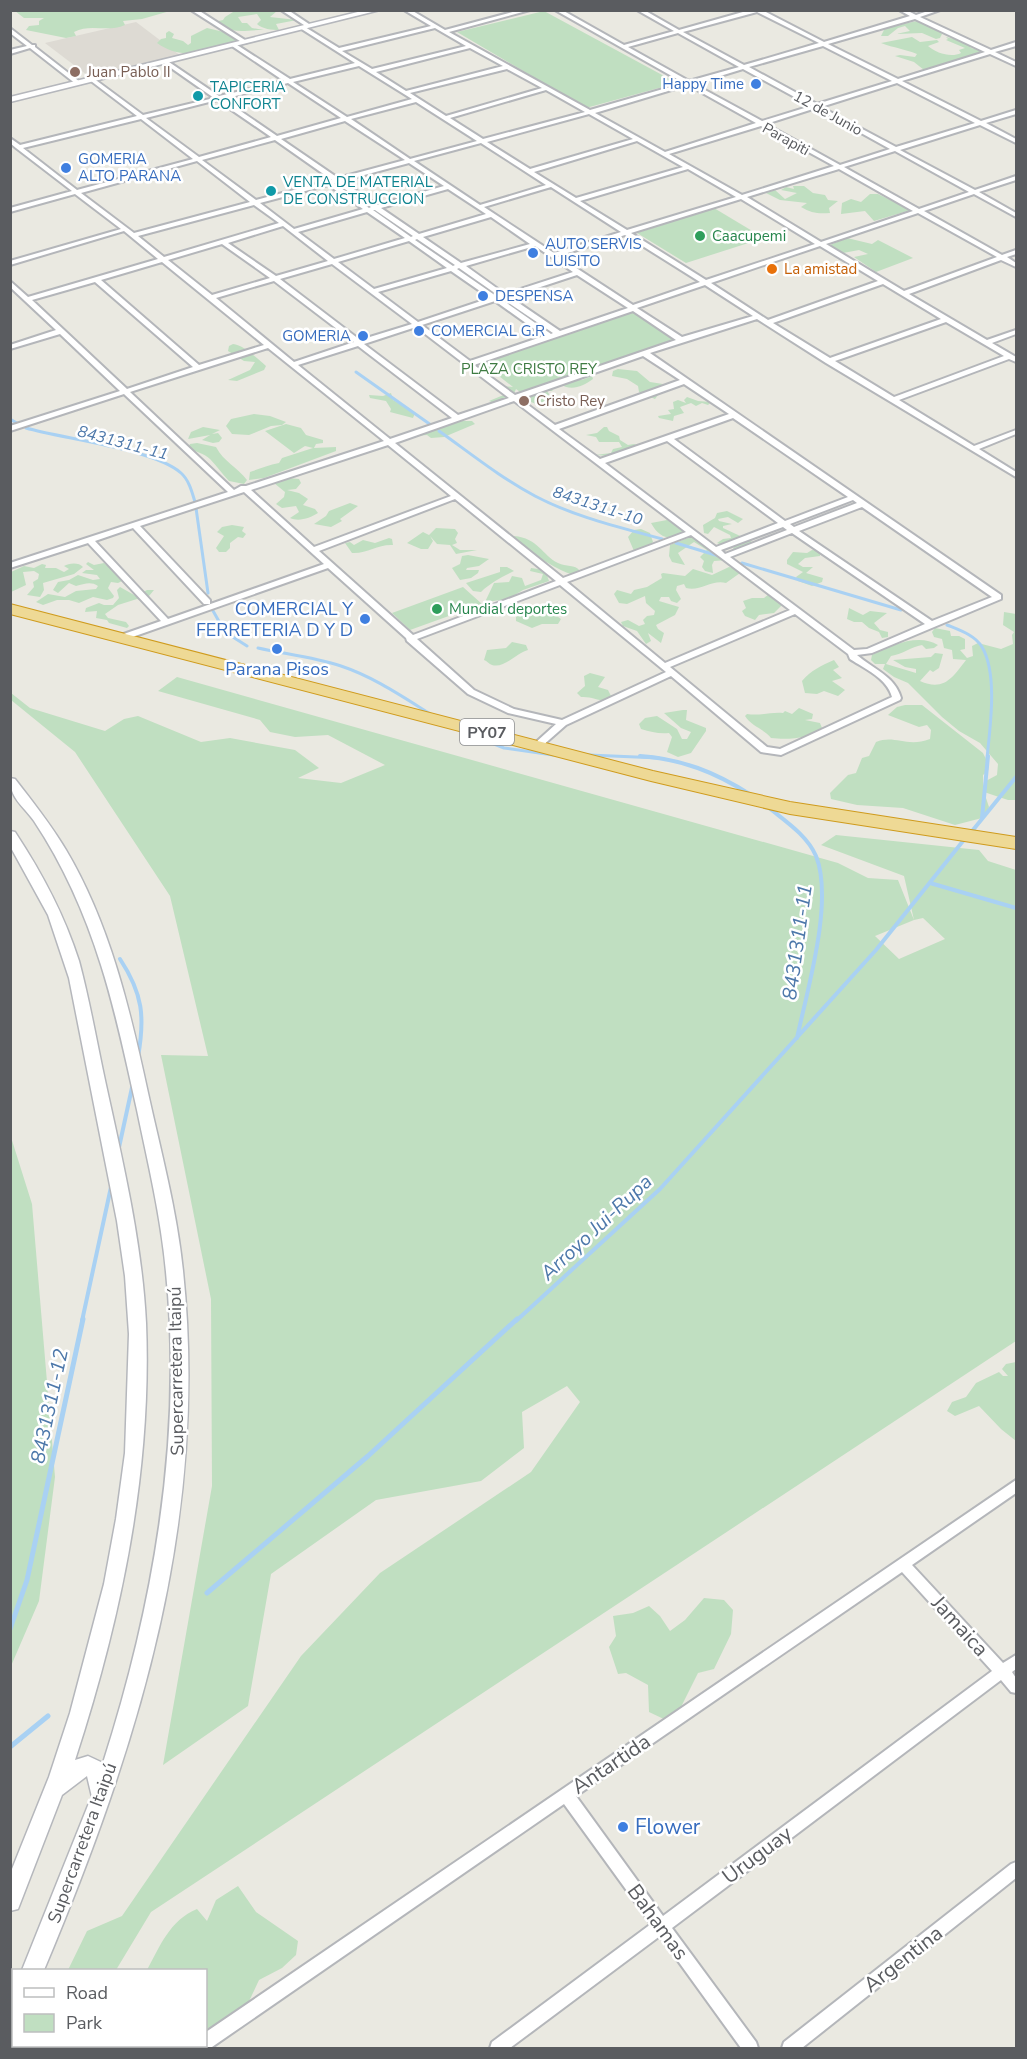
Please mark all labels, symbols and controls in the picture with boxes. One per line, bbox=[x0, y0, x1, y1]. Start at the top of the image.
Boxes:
place label: Juan Pablo II bbox=[86, 62, 171, 82]
marker: Juan Pablo II bbox=[68, 65, 82, 79]
place label: Happy Time bbox=[662, 74, 744, 94]
place label: TAPICERIA CONFORT bbox=[210, 77, 286, 114]
marker: Happy Time bbox=[749, 77, 763, 91]
street label: 12 de Junio bbox=[790, 86, 866, 140]
marker: TAPICERIA CONFORT bbox=[191, 89, 205, 103]
street label: Parapiti bbox=[759, 118, 813, 160]
place label: GOMERIA ALTO PARANA bbox=[78, 149, 181, 186]
marker: GOMERIA ALTO PARANA bbox=[59, 161, 73, 175]
place label: VENTA DE MATERIAL DE CONSTRUCCION bbox=[282, 172, 433, 209]
marker: VENTA DE MATERIAL DE CONSTRUCCION bbox=[264, 184, 278, 198]
place label: Caacupemi bbox=[712, 226, 786, 246]
marker: Caacupemi bbox=[693, 229, 707, 243]
place label: AUTO SERVIS LUISITO bbox=[545, 234, 642, 271]
marker: AUTO SERVIS LUISITO bbox=[526, 246, 540, 260]
place label: La amistad bbox=[784, 259, 857, 279]
marker: La amistad bbox=[765, 262, 779, 276]
place label: DESPENSA bbox=[495, 286, 573, 306]
marker: DESPENSA bbox=[476, 289, 490, 303]
place label: COMERCIAL G.R bbox=[431, 321, 545, 341]
marker: COMERCIAL G.R bbox=[412, 324, 426, 338]
place label: GOMERIA bbox=[282, 326, 351, 346]
marker: GOMERIA bbox=[356, 329, 370, 343]
park label: PLAZA CRISTO REY bbox=[461, 359, 598, 379]
place label: Cristo Rey bbox=[536, 391, 605, 411]
marker: Cristo Rey bbox=[517, 394, 531, 408]
water label: 8431311-11 bbox=[75, 420, 171, 466]
water label: 8431311-10 bbox=[550, 481, 646, 531]
place label: COMERCIAL Y FERRETERIA D Y D bbox=[196, 597, 353, 642]
place label: Mundial deportes bbox=[449, 599, 567, 619]
marker: Mundial deportes bbox=[430, 602, 444, 616]
marker: COMERCIAL Y FERRETERIA D Y D bbox=[358, 612, 372, 626]
marker: Parana Pisos bbox=[270, 642, 284, 656]
place label: Parana Pisos bbox=[225, 657, 329, 681]
road number: PY07 bbox=[460, 719, 514, 745]
water label: 8431311-11 bbox=[776, 883, 819, 1002]
water label: Arroyo Jui-Rupa bbox=[534, 1168, 658, 1287]
street label: Supercarretera Itaipú bbox=[163, 1286, 189, 1456]
water label: 8431311-12 bbox=[24, 1346, 75, 1466]
street label: Jamaica bbox=[925, 1589, 995, 1662]
street label: Antartida bbox=[566, 1727, 656, 1801]
street label: Supercarretera Itaipú bbox=[42, 1759, 122, 1927]
place label: Flower bbox=[635, 1813, 701, 1841]
street label: Uruguay bbox=[716, 1819, 798, 1890]
marker: Flower bbox=[616, 1820, 630, 1834]
street label: Bahamas bbox=[621, 1878, 695, 1966]
street label: Argentina bbox=[858, 1919, 948, 1999]
legend bbox=[12, 1969, 207, 2047]
text: Road bbox=[66, 1981, 108, 2005]
text: Park bbox=[66, 2011, 103, 2035]

